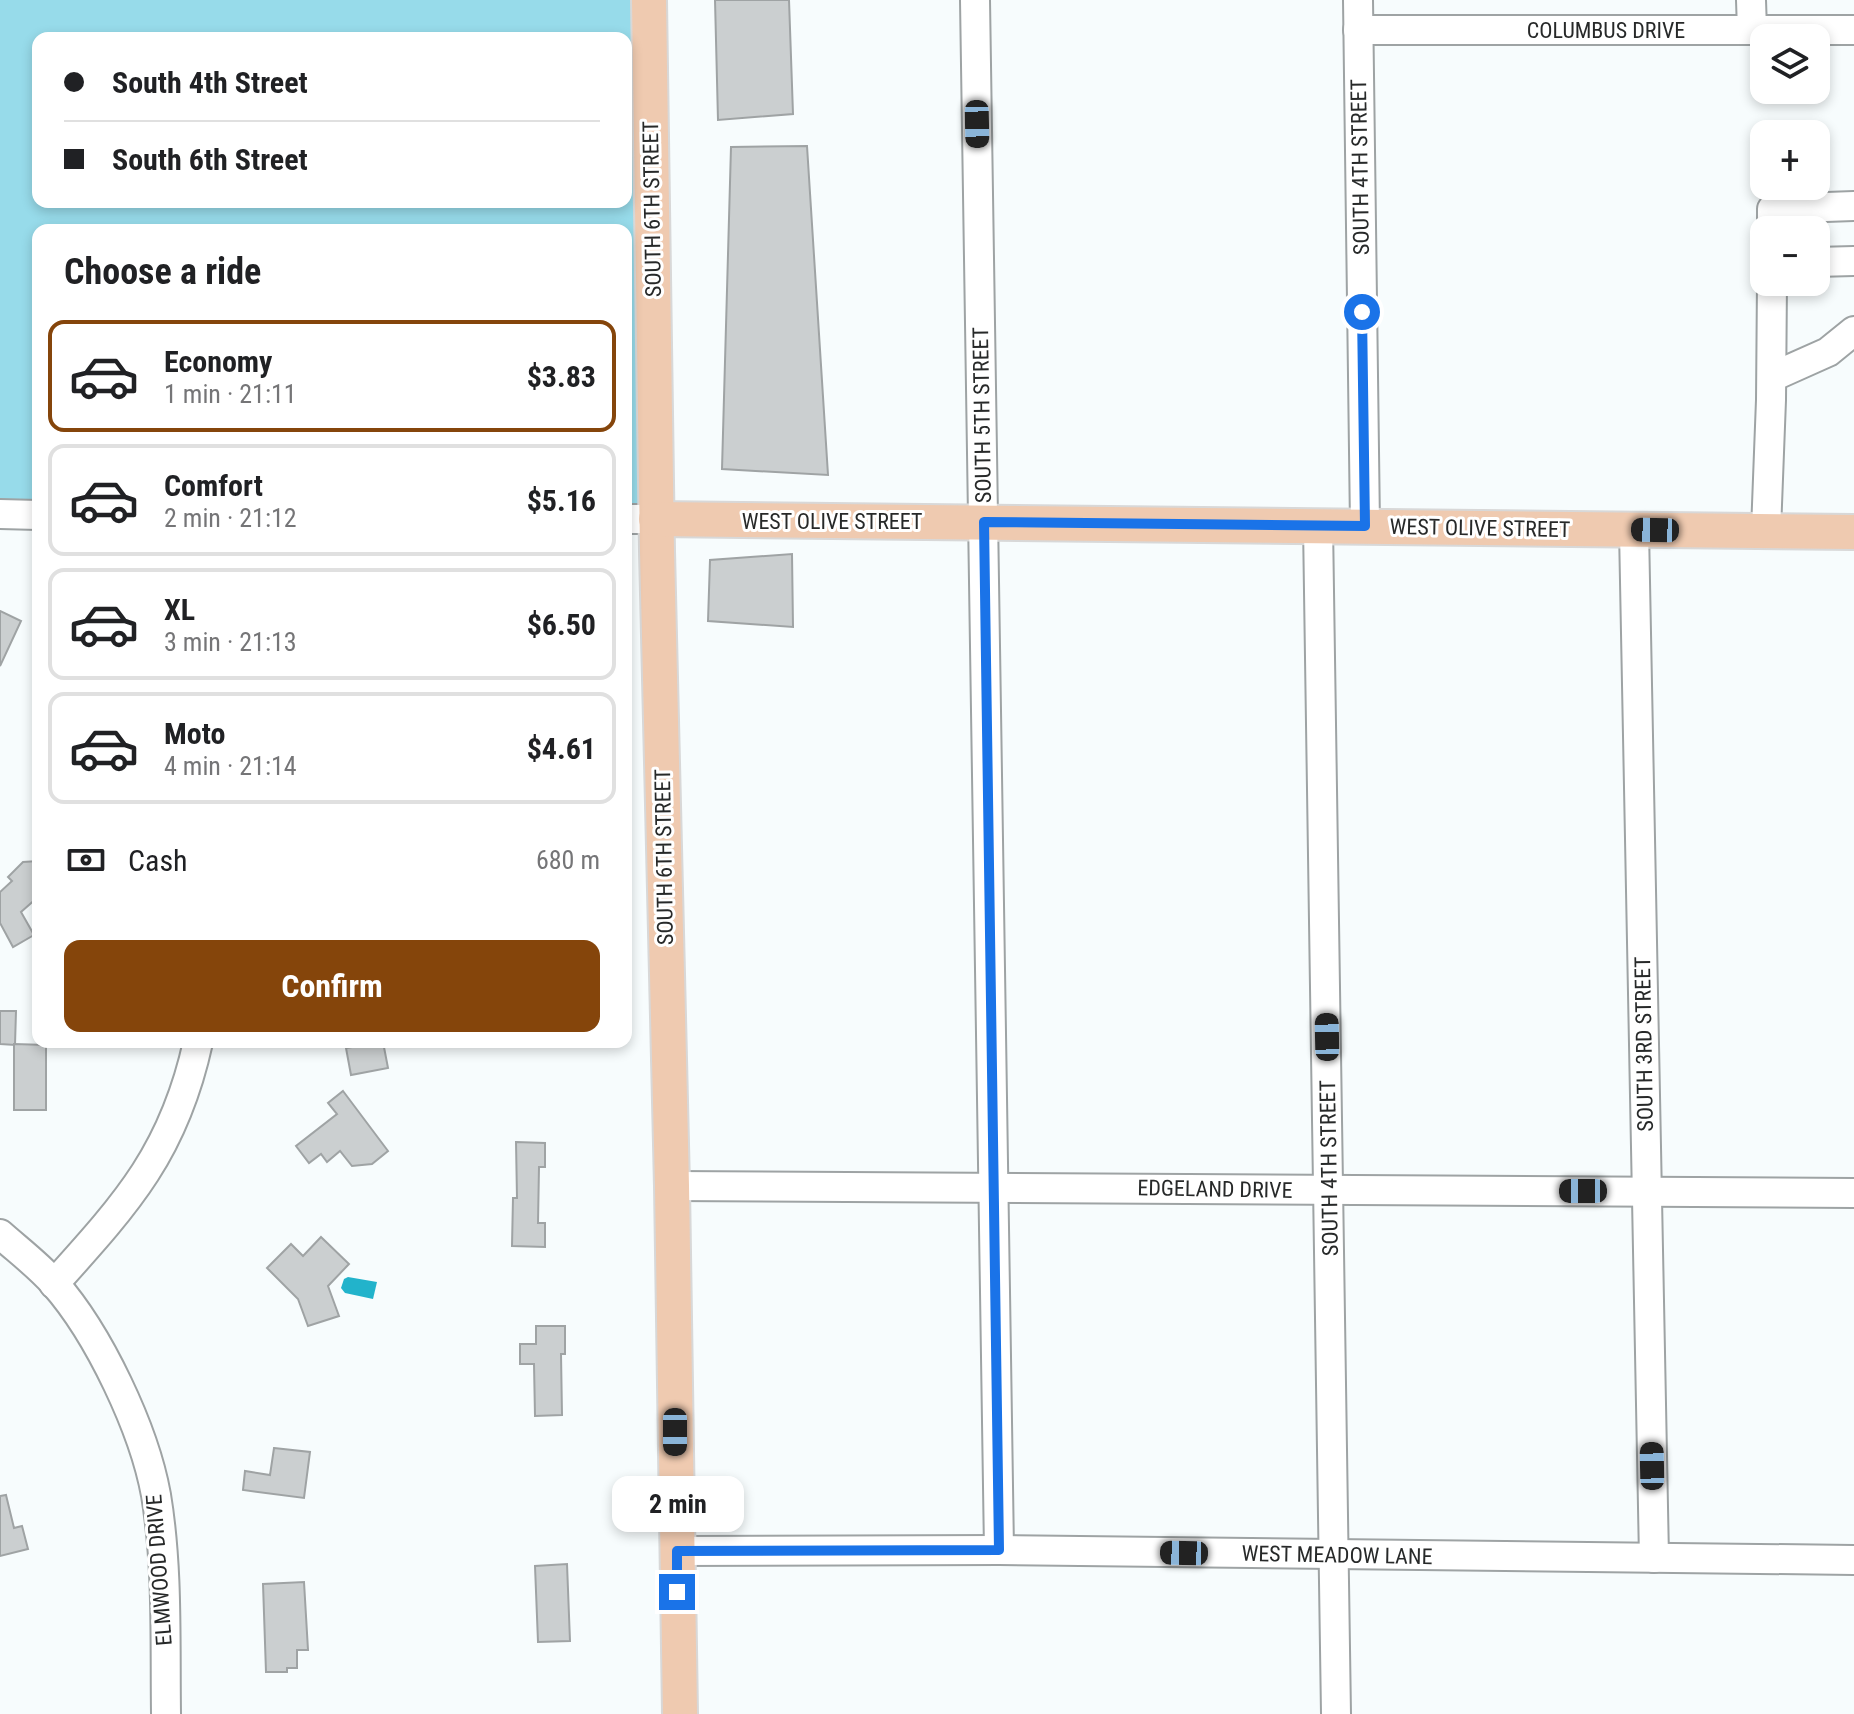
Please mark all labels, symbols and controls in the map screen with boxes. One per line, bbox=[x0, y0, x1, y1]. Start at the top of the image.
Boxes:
street label: COLUMBUS DRIVE bbox=[1527, 18, 1685, 43]
map controls bbox=[1750, 24, 1830, 296]
button: layers bbox=[1750, 24, 1830, 104]
text: South 4th Street bbox=[112, 65, 308, 100]
street label: SOUTH 4TH STREET bbox=[1346, 79, 1374, 255]
car bbox=[965, 100, 989, 148]
button: + bbox=[1750, 120, 1830, 200]
street label: SOUTH 6TH STREET bbox=[638, 121, 666, 297]
text: South 6th Street bbox=[112, 142, 308, 177]
button: − bbox=[1750, 216, 1830, 296]
text: Choose a ride bbox=[64, 251, 261, 293]
route start bbox=[1344, 294, 1380, 330]
street label: SOUTH 5TH STREET bbox=[968, 327, 996, 503]
icon: car bbox=[68, 340, 140, 412]
text: Economy bbox=[164, 344, 272, 379]
text: $3.83 bbox=[527, 359, 596, 394]
text: 1 min · 21:11 bbox=[164, 379, 297, 409]
icon: car bbox=[68, 464, 140, 536]
text: Comfort bbox=[164, 468, 263, 503]
text: $5.16 bbox=[527, 483, 596, 518]
text: 2 min · 21:12 bbox=[164, 503, 297, 533]
street label: WEST OLIVE STREET bbox=[742, 509, 922, 534]
street label: WEST OLIVE STREET bbox=[1389, 514, 1571, 542]
car bbox=[1631, 518, 1679, 542]
icon: car bbox=[68, 588, 140, 660]
text: XL bbox=[164, 592, 195, 627]
text: $6.50 bbox=[527, 607, 596, 642]
text: 3 min · 21:13 bbox=[164, 627, 297, 657]
icon: car bbox=[68, 712, 140, 784]
text: Moto bbox=[164, 716, 225, 751]
text: $4.61 bbox=[527, 731, 596, 766]
text: 4 min · 21:14 bbox=[164, 751, 297, 781]
street label: SOUTH 6TH STREET bbox=[650, 769, 678, 945]
icon: cash bbox=[64, 838, 108, 882]
text: Cash bbox=[128, 843, 188, 878]
text: 680 m bbox=[536, 845, 600, 875]
button: Confirm bbox=[64, 940, 600, 1032]
street label: SOUTH 3RD STREET bbox=[1630, 956, 1658, 1132]
car bbox=[1315, 1013, 1339, 1061]
street label: SOUTH 4TH STREET bbox=[1315, 1080, 1343, 1256]
street label: EDGELAND DRIVE bbox=[1137, 1175, 1293, 1203]
car bbox=[1559, 1179, 1607, 1203]
car bbox=[663, 1408, 687, 1456]
car bbox=[1640, 1442, 1664, 1490]
callout: 2 min bbox=[611, 1476, 743, 1532]
text: 2 min bbox=[649, 1489, 707, 1519]
street label: ELMWOOD DRIVE bbox=[141, 1493, 177, 1647]
car bbox=[1160, 1541, 1208, 1565]
street label: WEST MEADOW LANE bbox=[1241, 1541, 1433, 1569]
route end bbox=[659, 1574, 695, 1610]

